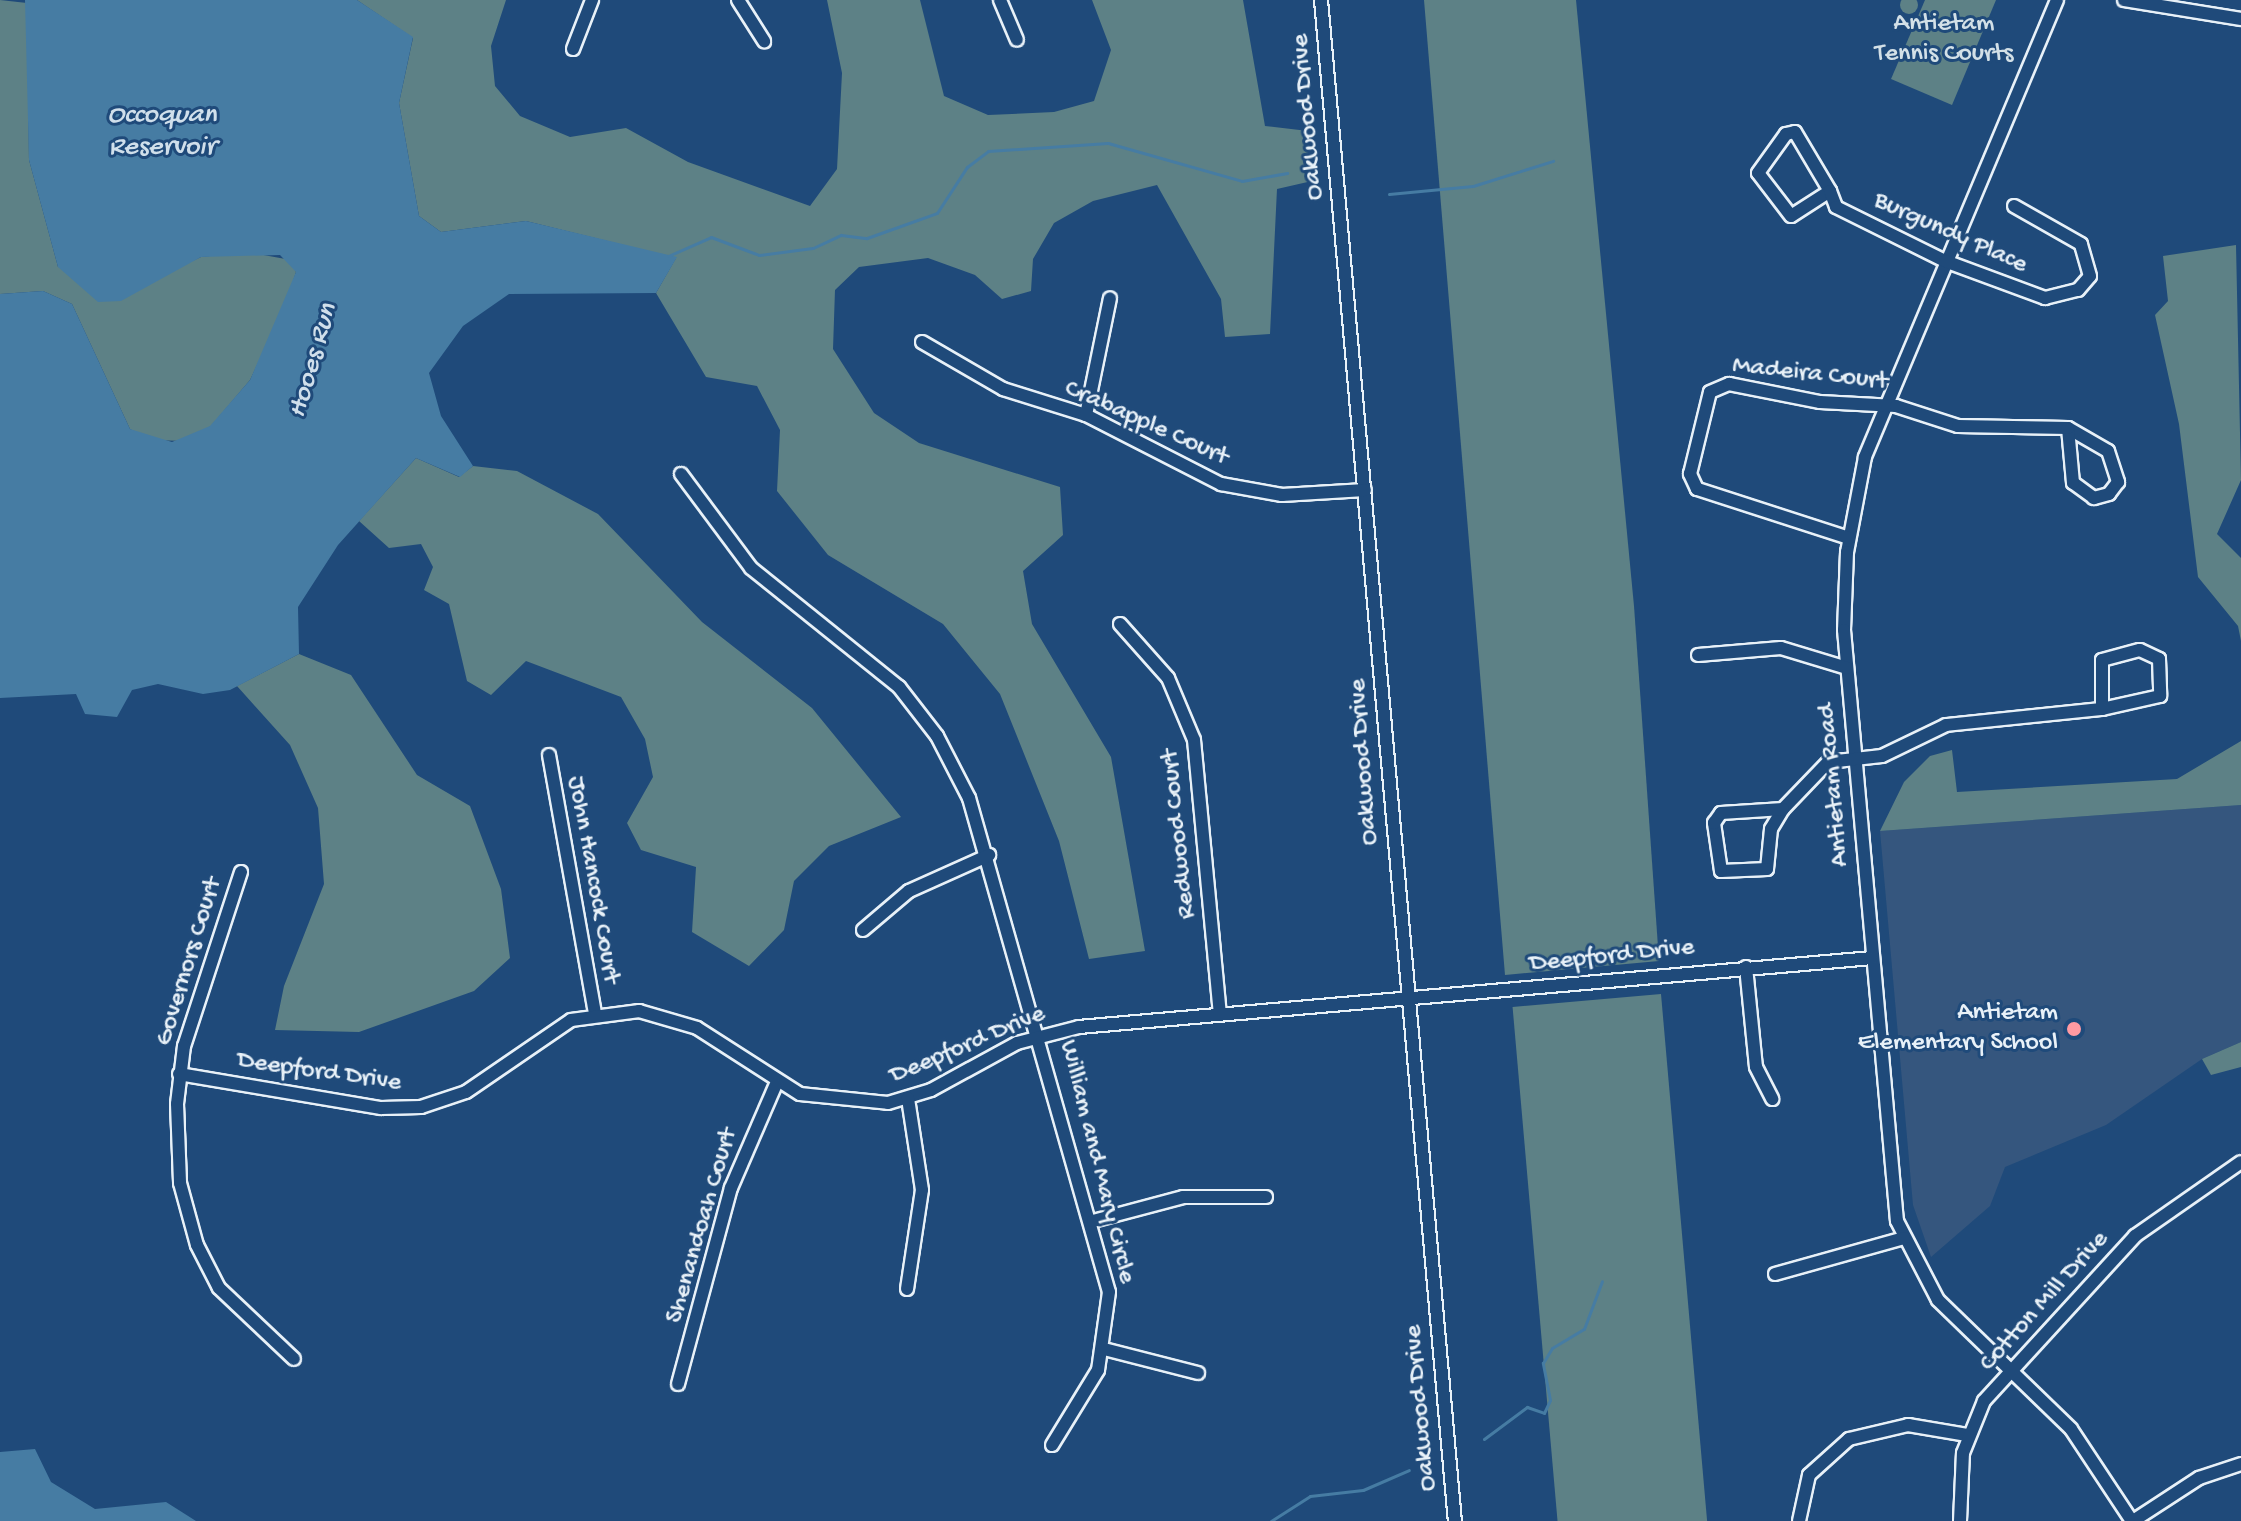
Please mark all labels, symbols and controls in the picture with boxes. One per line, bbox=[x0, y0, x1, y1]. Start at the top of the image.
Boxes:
park label: Antietam Tennis Courts bbox=[1875, 9, 2013, 70]
street label: Oakwood Drive bbox=[1286, 33, 1332, 201]
water label: Occoquan Reservoir bbox=[107, 99, 217, 165]
street label: Burgundy Place bbox=[1868, 186, 2032, 282]
water label: Hooes Run bbox=[282, 300, 346, 422]
street label: Madeira Court bbox=[1731, 351, 1889, 399]
street label: Crabapple Court bbox=[1059, 374, 1233, 474]
street label: Oakwood Drive bbox=[1344, 678, 1386, 846]
street label: Antietam Road bbox=[1812, 702, 1858, 868]
street label: Redwood Court bbox=[1156, 748, 1204, 920]
street label: John Hancock Court bbox=[558, 774, 626, 986]
street label: Governors Court bbox=[150, 874, 230, 1050]
street label: Deepford Drive bbox=[1528, 933, 1696, 981]
place label: Antietam Elementary School bbox=[1858, 998, 2058, 1060]
street label: Deepford Drive bbox=[886, 999, 1050, 1093]
marker: Antietam Elementary School bbox=[2065, 1020, 2083, 1038]
street label: William and Mary Circle bbox=[1051, 1037, 1141, 1287]
street label: Deepford Drive bbox=[235, 1046, 403, 1100]
street label: Shenandoah Court bbox=[660, 1125, 746, 1327]
street label: Cotton Mill Drive bbox=[1974, 1225, 2116, 1379]
street label: Oakwood Drive bbox=[1399, 1324, 1445, 1492]

